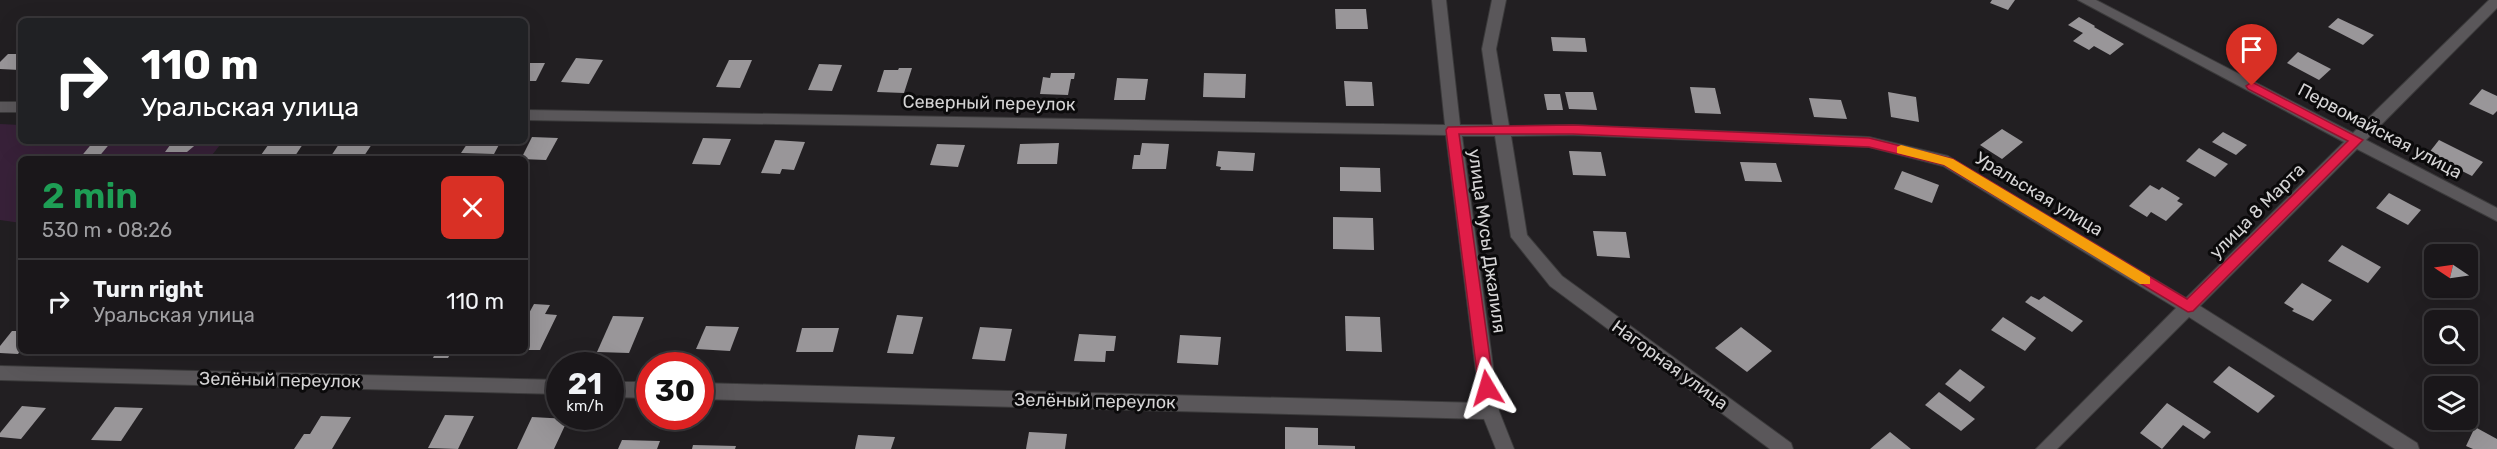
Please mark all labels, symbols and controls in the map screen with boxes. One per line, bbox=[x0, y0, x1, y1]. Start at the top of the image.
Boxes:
pin bbox=[2226, 24, 2277, 86]
icon: arrive bbox=[2235, 33, 2268, 66]
text: 110 m bbox=[141, 40, 259, 90]
icon: right bbox=[42, 42, 120, 120]
street label: Первомайская улица bbox=[2294, 78, 2466, 184]
street label: Северный переулок bbox=[902, 90, 1076, 116]
text: Уральская улица bbox=[141, 91, 359, 123]
street label: улица Мусы Джалиля bbox=[1463, 147, 1511, 335]
street label: Уральская улица bbox=[1971, 147, 2107, 241]
street label: улица 8 Марта bbox=[2205, 159, 2309, 263]
text: 2 min bbox=[42, 174, 138, 217]
button: close bbox=[441, 176, 504, 239]
text: 530 m · 08:26 bbox=[42, 218, 172, 242]
north arrow bbox=[2424, 244, 2478, 298]
map controls bbox=[2424, 244, 2478, 430]
text: Turn right bbox=[93, 276, 203, 303]
icon: right bbox=[42, 285, 75, 318]
text: 110 m bbox=[446, 288, 504, 315]
text: Уральская улица bbox=[93, 303, 255, 327]
button: search bbox=[2424, 310, 2478, 364]
street label: Нагорная улица bbox=[1608, 315, 1732, 415]
speed limit sign: 30 bbox=[636, 352, 714, 430]
position arrow bbox=[1455, 356, 1519, 420]
text: 21 bbox=[568, 366, 602, 402]
street label: Зелёный переулок bbox=[199, 368, 361, 392]
button: layers bbox=[2424, 376, 2478, 430]
street label: Зелёный переулок bbox=[1014, 389, 1176, 413]
text: km/h bbox=[566, 397, 604, 415]

